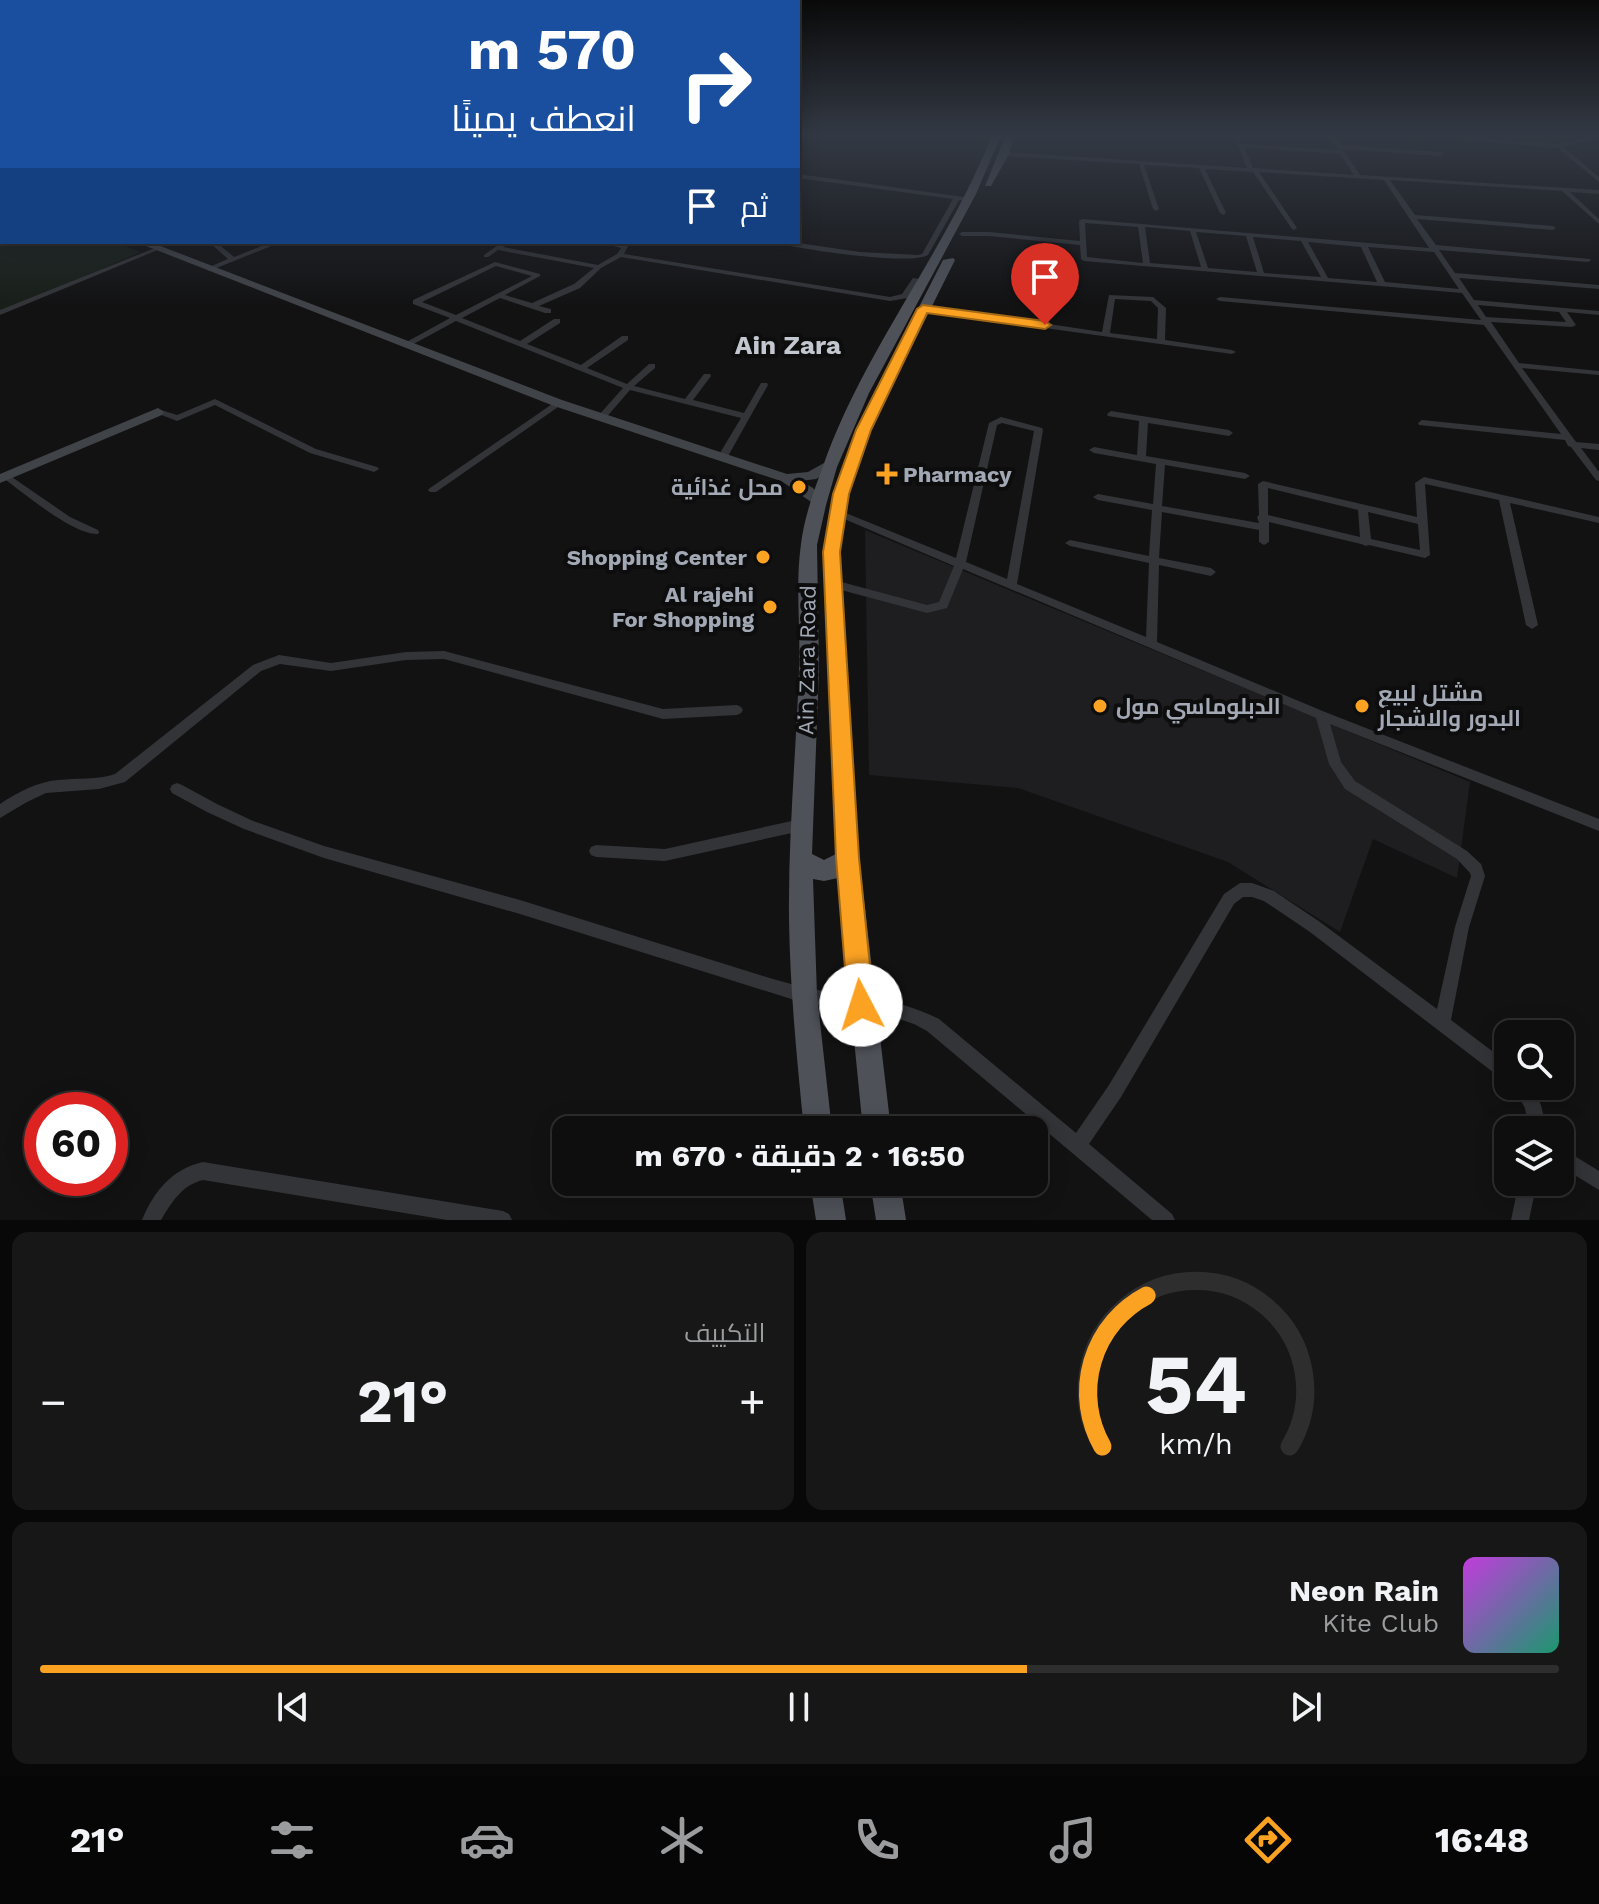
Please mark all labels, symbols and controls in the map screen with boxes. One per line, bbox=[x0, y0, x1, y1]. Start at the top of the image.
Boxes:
text: 570 m bbox=[468, 17, 636, 83]
icon: right bbox=[664, 32, 768, 136]
text: انعطف يمينًا bbox=[451, 98, 636, 140]
icon: arrive bbox=[680, 184, 724, 228]
text: ثم bbox=[740, 189, 768, 224]
pin bbox=[1011, 243, 1079, 325]
icon: arrive bbox=[1023, 255, 1067, 299]
district label: Ain Zara bbox=[735, 330, 841, 360]
place label: Pharmacy bbox=[903, 462, 1012, 487]
marker: Pharmacy bbox=[878, 465, 896, 483]
place label: محل غذائية bbox=[671, 475, 783, 501]
marker: محل غذائية bbox=[790, 478, 808, 496]
place label: Shopping Center bbox=[567, 545, 748, 570]
marker: Shopping Center bbox=[754, 548, 772, 566]
place label: Al rajehi For Shopping bbox=[612, 582, 755, 632]
street label: Ain Zara Road bbox=[793, 585, 821, 735]
marker: Al rajehi For Shopping bbox=[761, 598, 779, 616]
place label: مشتل لبيع البدور والاشجار bbox=[1377, 681, 1521, 732]
place label: الدبلوماسي مول bbox=[1116, 694, 1281, 724]
marker: الدبلوماسي مول bbox=[1091, 697, 1109, 715]
marker: مشتل لبيع البدور والاشجار bbox=[1353, 697, 1371, 715]
position arrow bbox=[819, 963, 903, 1047]
map controls bbox=[1494, 1020, 1574, 1196]
button: search bbox=[1494, 1020, 1574, 1100]
speed limit sign: 60 bbox=[24, 1092, 128, 1196]
button: layers bbox=[1494, 1116, 1574, 1196]
text: 16:50 · 2 دقيقة · 670 m bbox=[635, 1138, 965, 1173]
text: التكييف bbox=[684, 1318, 766, 1348]
text: 54 bbox=[1145, 1336, 1247, 1433]
text: 21° bbox=[357, 1366, 448, 1437]
text: − bbox=[40, 1376, 67, 1428]
text: + bbox=[739, 1376, 765, 1428]
text: km/h bbox=[1159, 1427, 1233, 1461]
text: Neon Rain bbox=[1289, 1573, 1439, 1608]
text: Kite Club bbox=[1322, 1608, 1439, 1638]
icon: previous bbox=[271, 1685, 315, 1729]
icon: pause bbox=[777, 1685, 821, 1729]
icon: next bbox=[1284, 1685, 1328, 1729]
icon: filters bbox=[264, 1812, 320, 1868]
icon: car bbox=[459, 1812, 515, 1868]
icon: climate bbox=[654, 1812, 710, 1868]
icon: phone bbox=[849, 1812, 905, 1868]
icon: music bbox=[1045, 1812, 1101, 1868]
icon: directions bbox=[1240, 1812, 1296, 1868]
text: 21° bbox=[70, 1819, 124, 1861]
text: 16:48 bbox=[1435, 1819, 1529, 1861]

